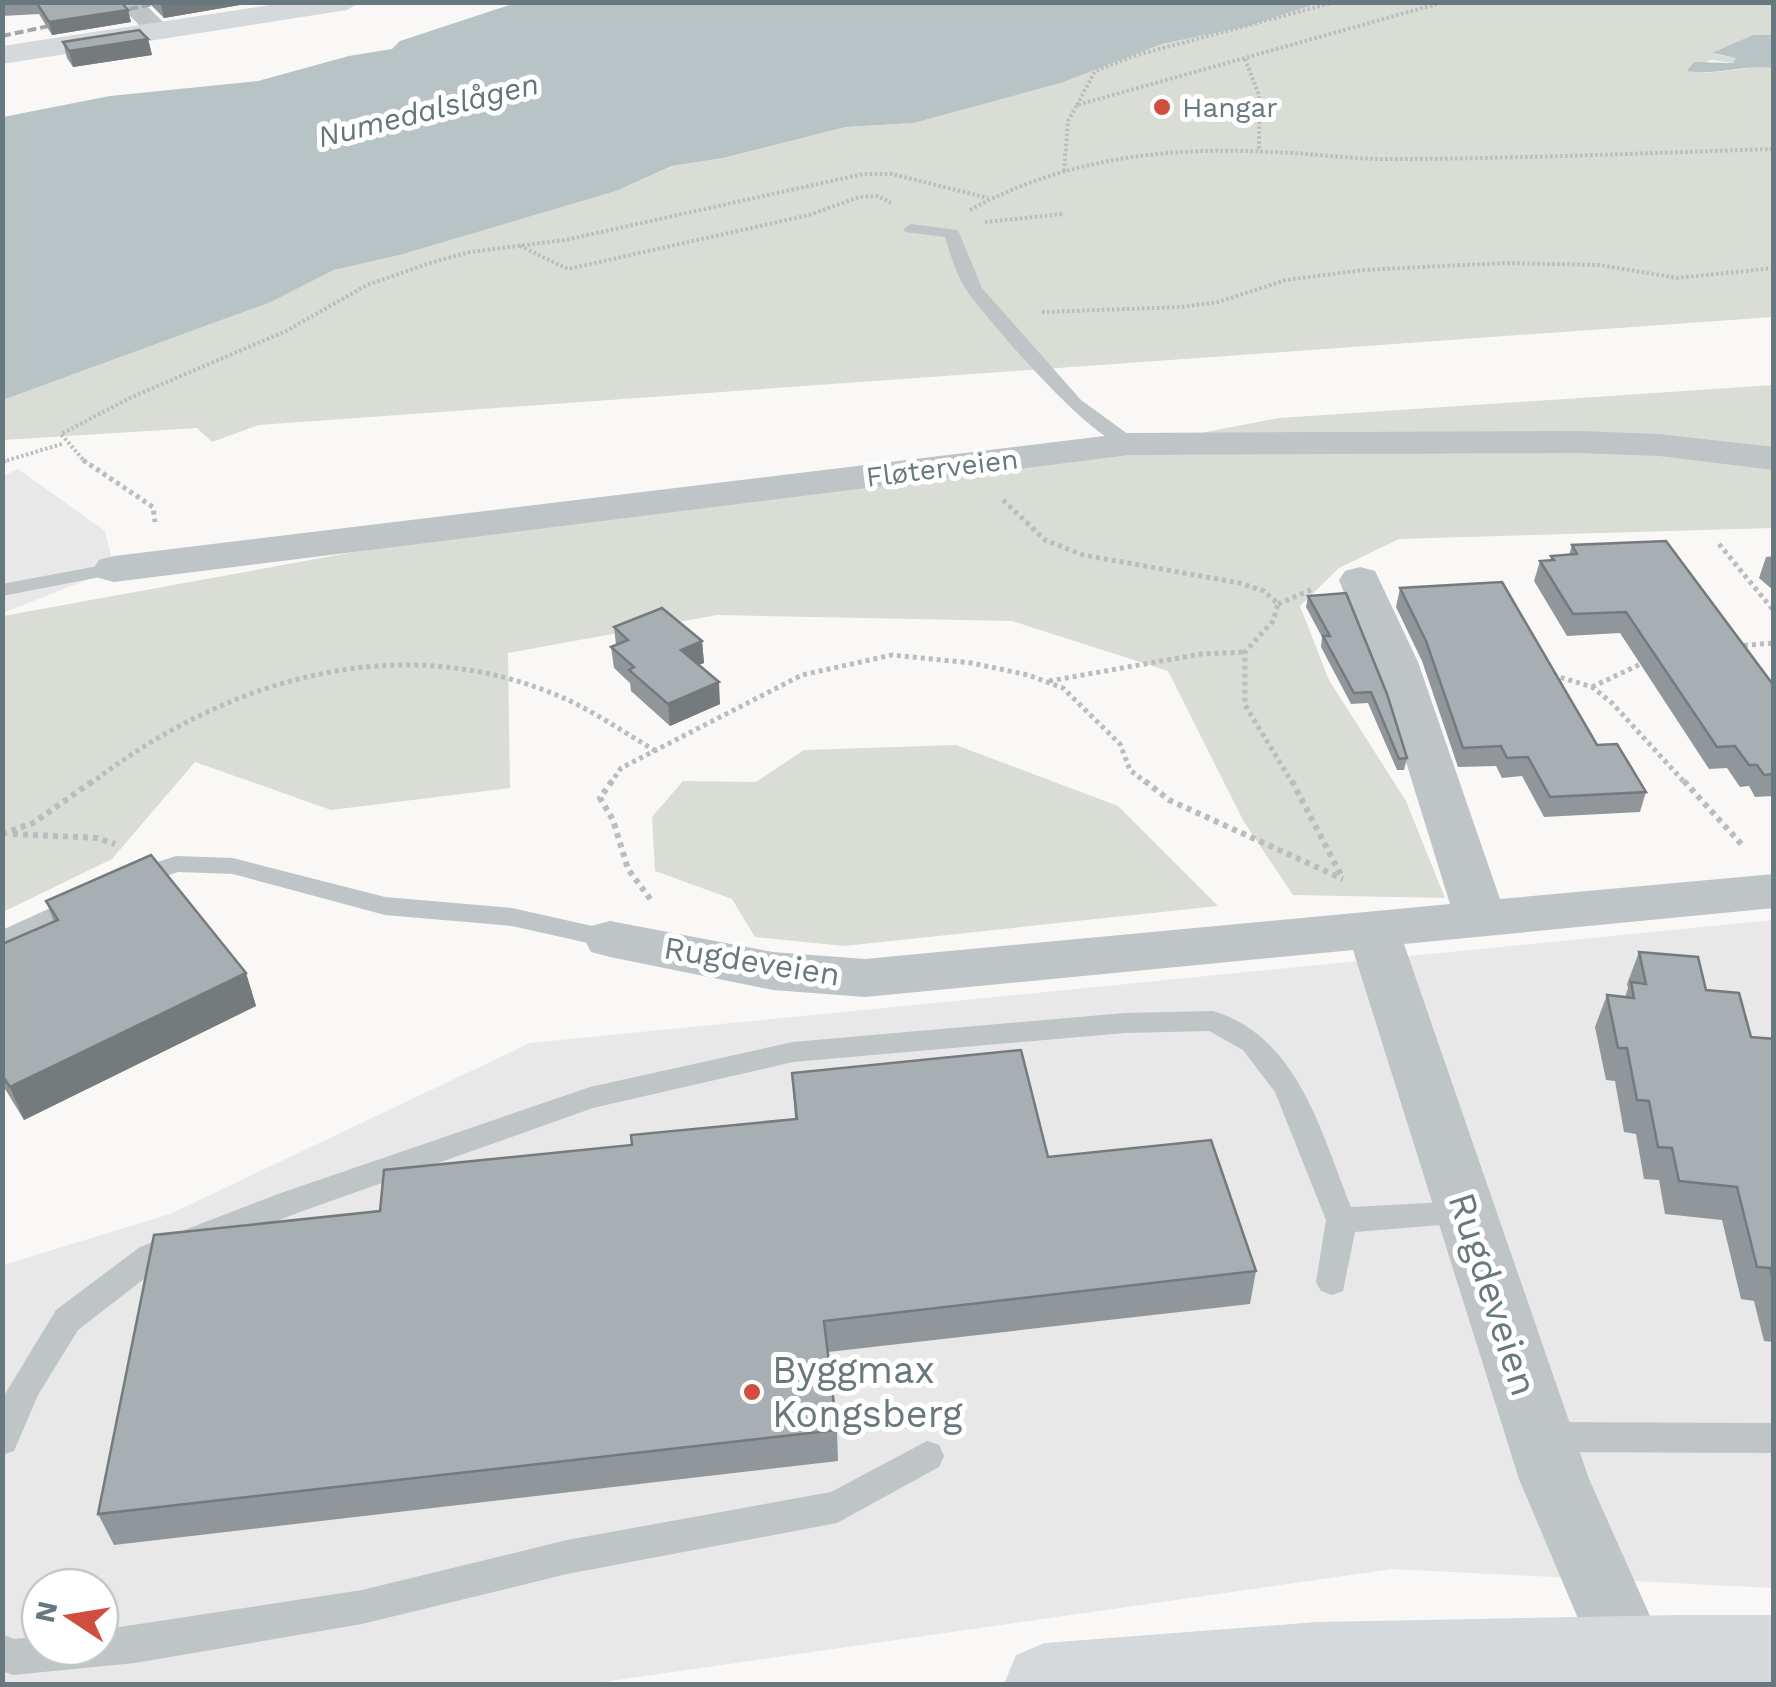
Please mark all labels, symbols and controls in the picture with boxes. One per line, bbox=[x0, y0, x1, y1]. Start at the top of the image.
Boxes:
water label: Numedalslågen bbox=[314, 66, 542, 154]
place label: Hangar bbox=[1182, 91, 1278, 124]
marker: Hangar bbox=[1151, 96, 1173, 118]
street label: Fløterveien bbox=[864, 442, 1020, 494]
street label: Rugdeveien bbox=[661, 928, 843, 994]
street label: Rugdeveien bbox=[1439, 1187, 1547, 1401]
place label: Byggmax Kongsberg bbox=[772, 1348, 963, 1436]
marker: Byggmax Kongsberg bbox=[741, 1381, 763, 1403]
north arrow bbox=[20, 1567, 120, 1667]
text: N bbox=[28, 1598, 64, 1625]

